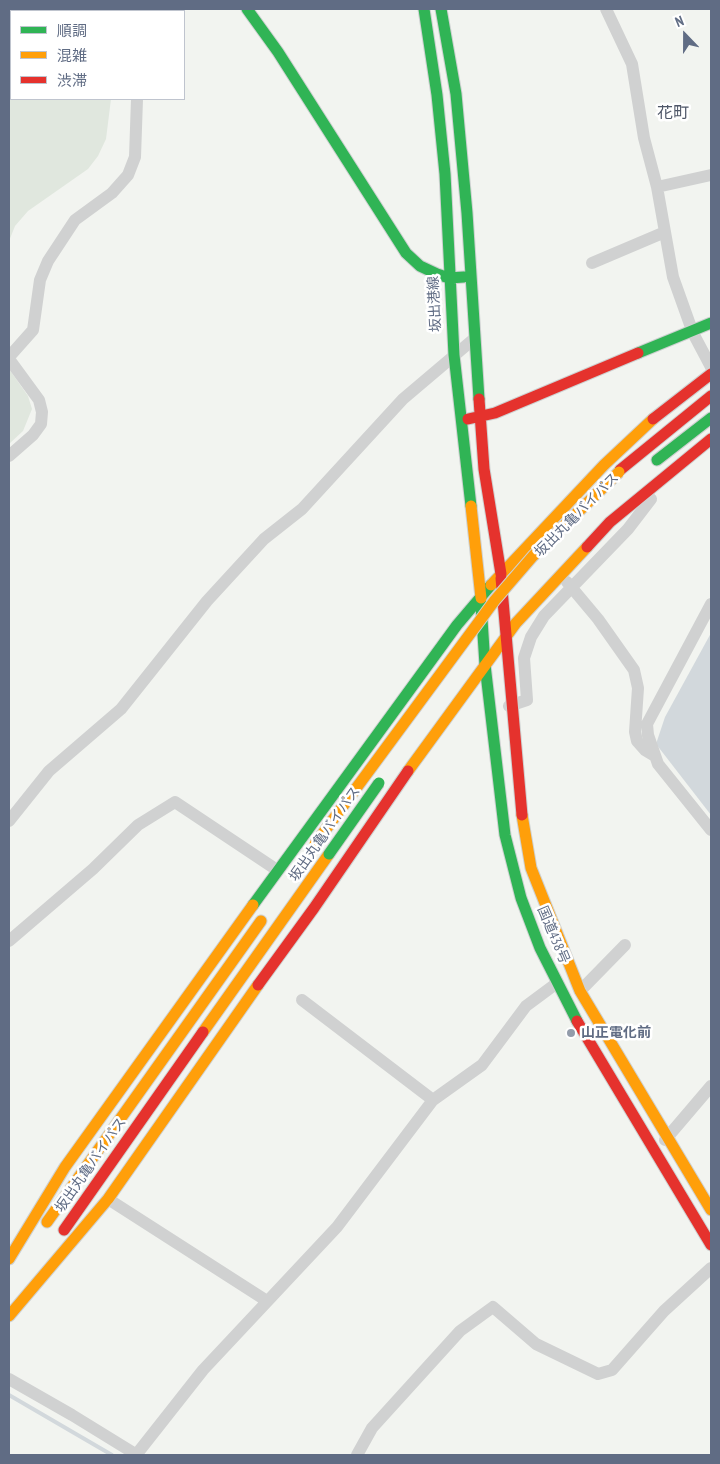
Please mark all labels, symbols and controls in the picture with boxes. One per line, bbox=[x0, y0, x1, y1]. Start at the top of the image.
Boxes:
legend bbox=[10, 10, 185, 100]
north arrow bbox=[660, 10, 710, 60]
text: N bbox=[673, 11, 686, 31]
text: 順調 bbox=[57, 21, 87, 40]
text: 混雑 bbox=[57, 46, 87, 65]
text: 渋滞 bbox=[57, 71, 87, 90]
district label: 花町 bbox=[657, 103, 689, 123]
street label: 坂出港線 bbox=[425, 276, 445, 332]
street label: 坂出丸亀バイパス bbox=[531, 469, 623, 561]
street label: 坂出丸亀バイパス bbox=[286, 783, 364, 885]
street label: 国道438号 bbox=[533, 904, 573, 966]
place label: 山正電化前 bbox=[581, 1025, 651, 1041]
marker: 山正電化前 bbox=[565, 1027, 577, 1039]
street label: 坂出丸亀バイパス bbox=[52, 1114, 130, 1216]

